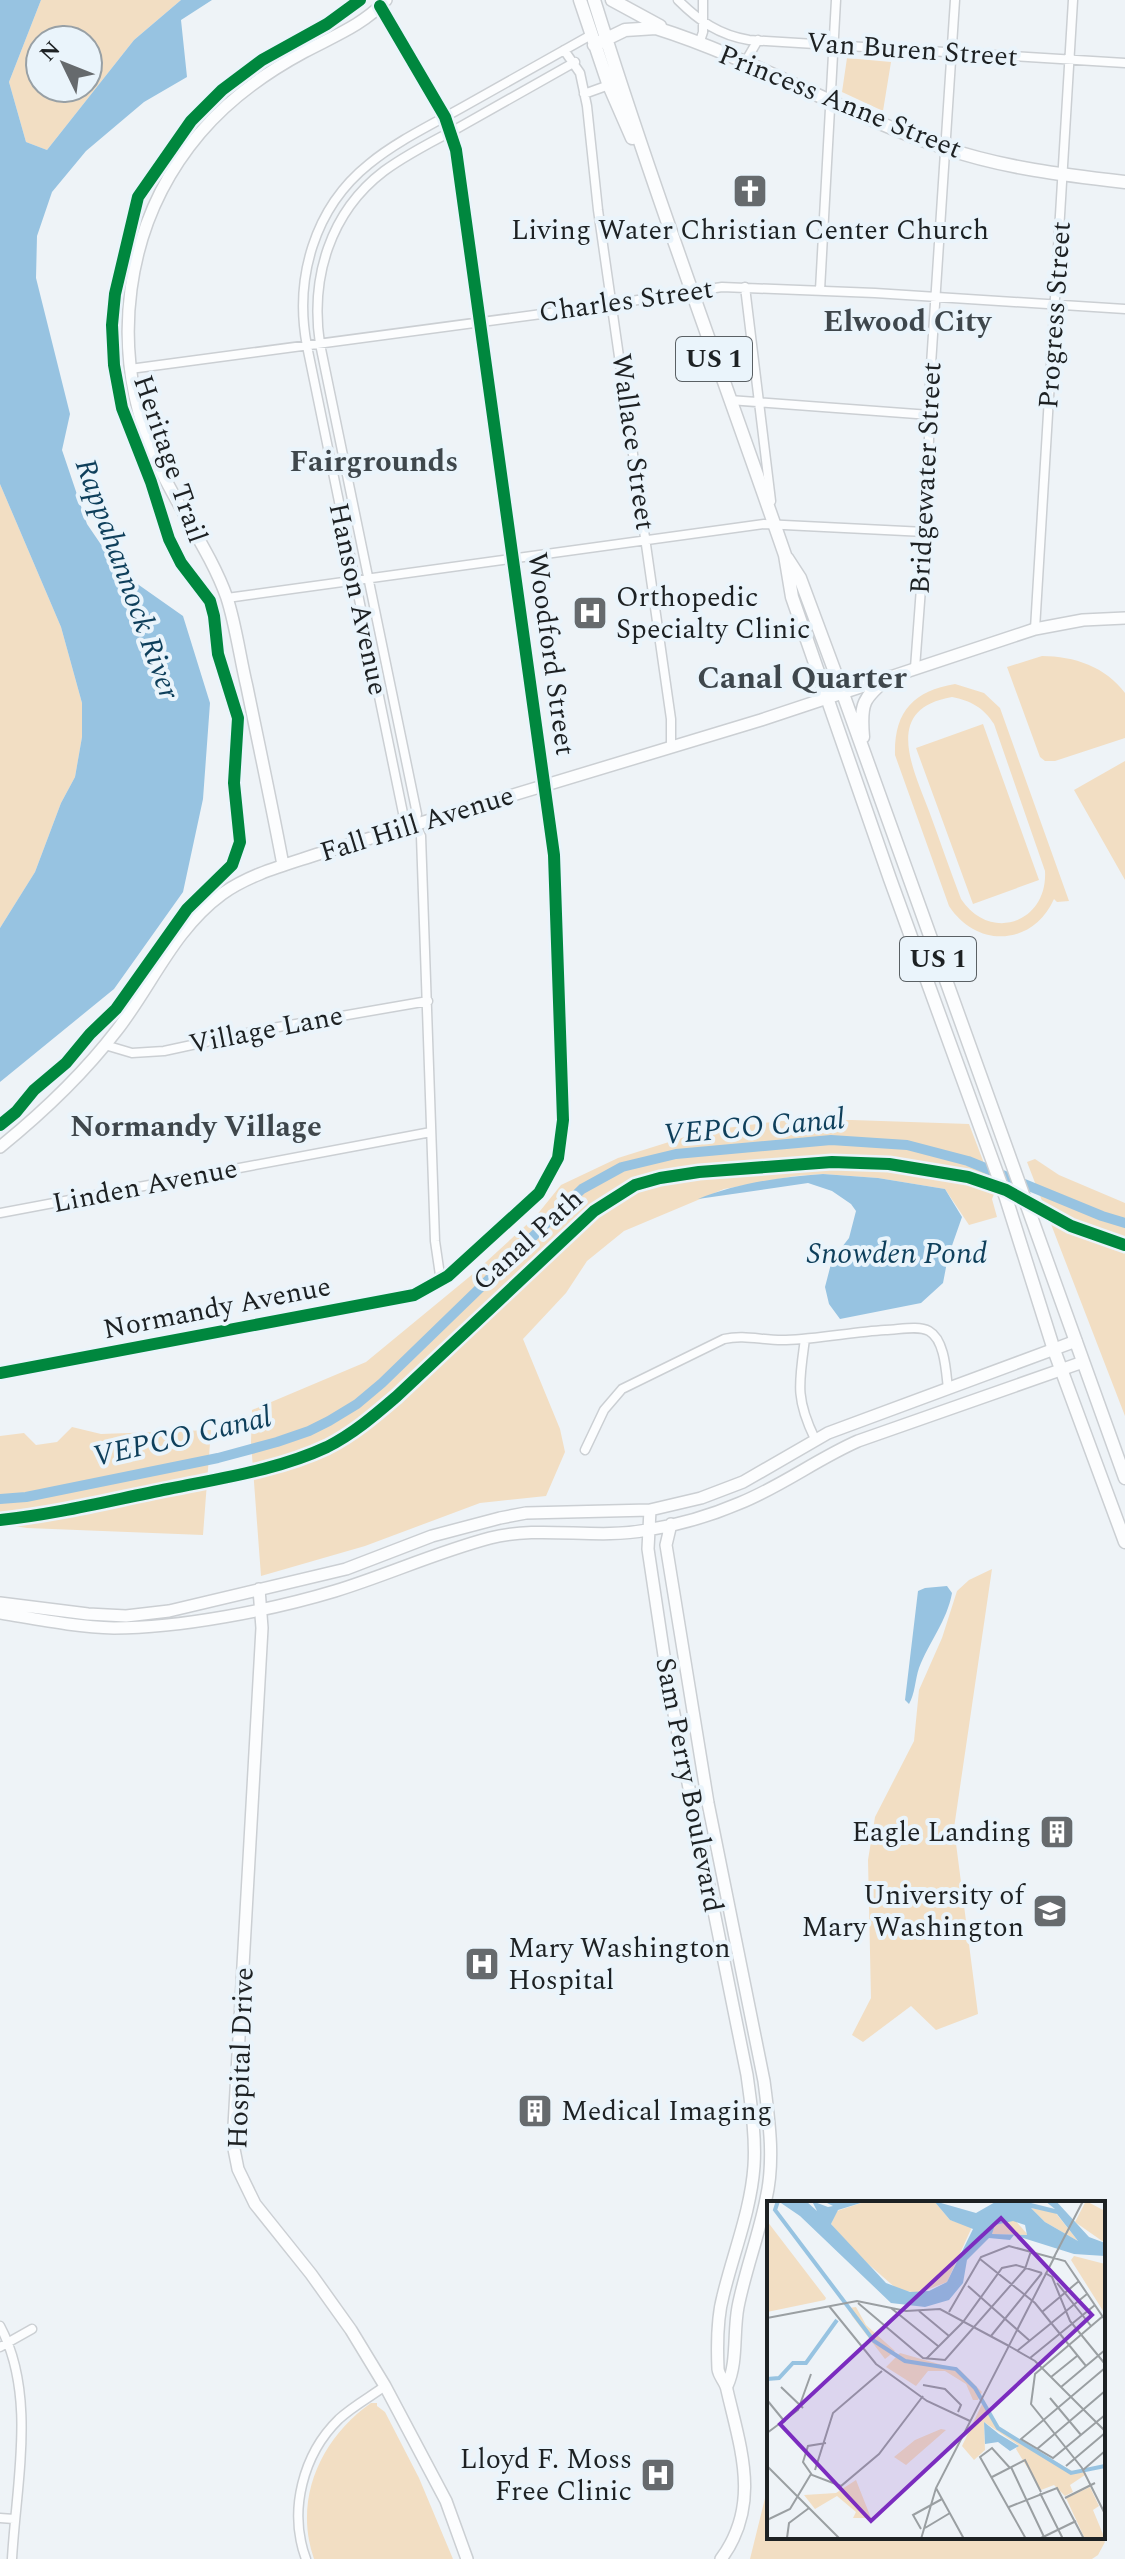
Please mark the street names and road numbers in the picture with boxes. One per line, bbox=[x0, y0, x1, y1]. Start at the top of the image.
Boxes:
street label: Van Buren Street bbox=[805, 21, 1019, 79]
street label: Princess Anne Street bbox=[712, 34, 968, 171]
street label: Progress Street bbox=[1027, 220, 1083, 410]
street label: Charles Street bbox=[536, 267, 716, 335]
road number: US 1 bbox=[676, 337, 752, 381]
street label: Wallace Street bbox=[599, 351, 667, 533]
street label: Bridgewater Street bbox=[898, 361, 954, 595]
street label: Heritage Trail bbox=[121, 369, 219, 549]
street label: Hanson Avenue bbox=[317, 499, 399, 699]
street label: Woodford Street bbox=[515, 549, 587, 759]
street label: Fall Hill Avenue bbox=[315, 774, 519, 874]
road number: US 1 bbox=[900, 937, 976, 981]
street label: Village Lane bbox=[185, 994, 347, 1066]
street label: Linden Avenue bbox=[49, 1147, 241, 1225]
street label: Canal Path bbox=[463, 1178, 593, 1302]
street label: Normandy Avenue bbox=[99, 1265, 335, 1351]
street label: Sam Perry Boulevard bbox=[643, 1654, 735, 1916]
street label: Hospital Drive bbox=[216, 1966, 266, 2150]

